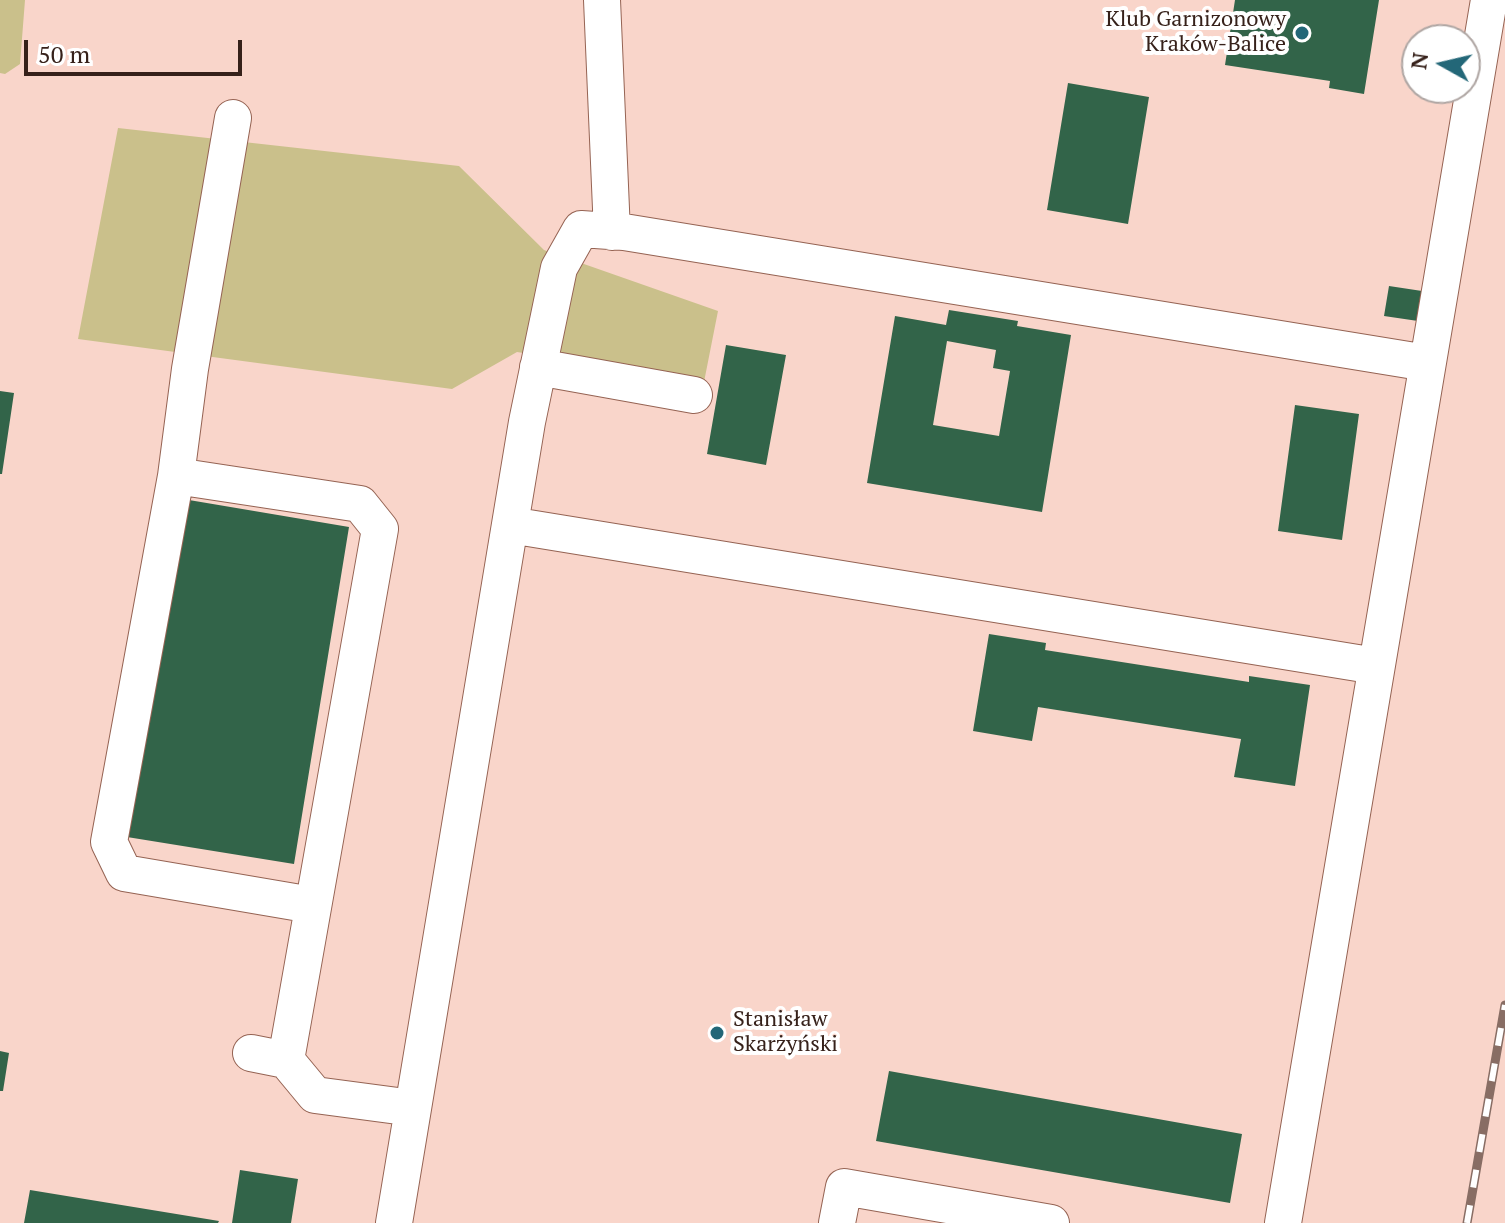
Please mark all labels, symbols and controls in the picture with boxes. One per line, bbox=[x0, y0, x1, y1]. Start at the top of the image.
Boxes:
place label: Klub Garnizonowy Kraków-Balice bbox=[1105, 7, 1286, 58]
scale bar bbox=[28, 24, 246, 74]
marker: Klub Garnizonowy Kraków-Balice bbox=[1293, 24, 1311, 42]
north arrow bbox=[1401, 24, 1481, 104]
text: 50 m bbox=[38, 38, 90, 70]
text: N bbox=[1403, 51, 1434, 71]
place label: Stanisław Skarżyński bbox=[733, 1007, 838, 1058]
marker: Stanisław Skarżyński bbox=[708, 1024, 726, 1042]

